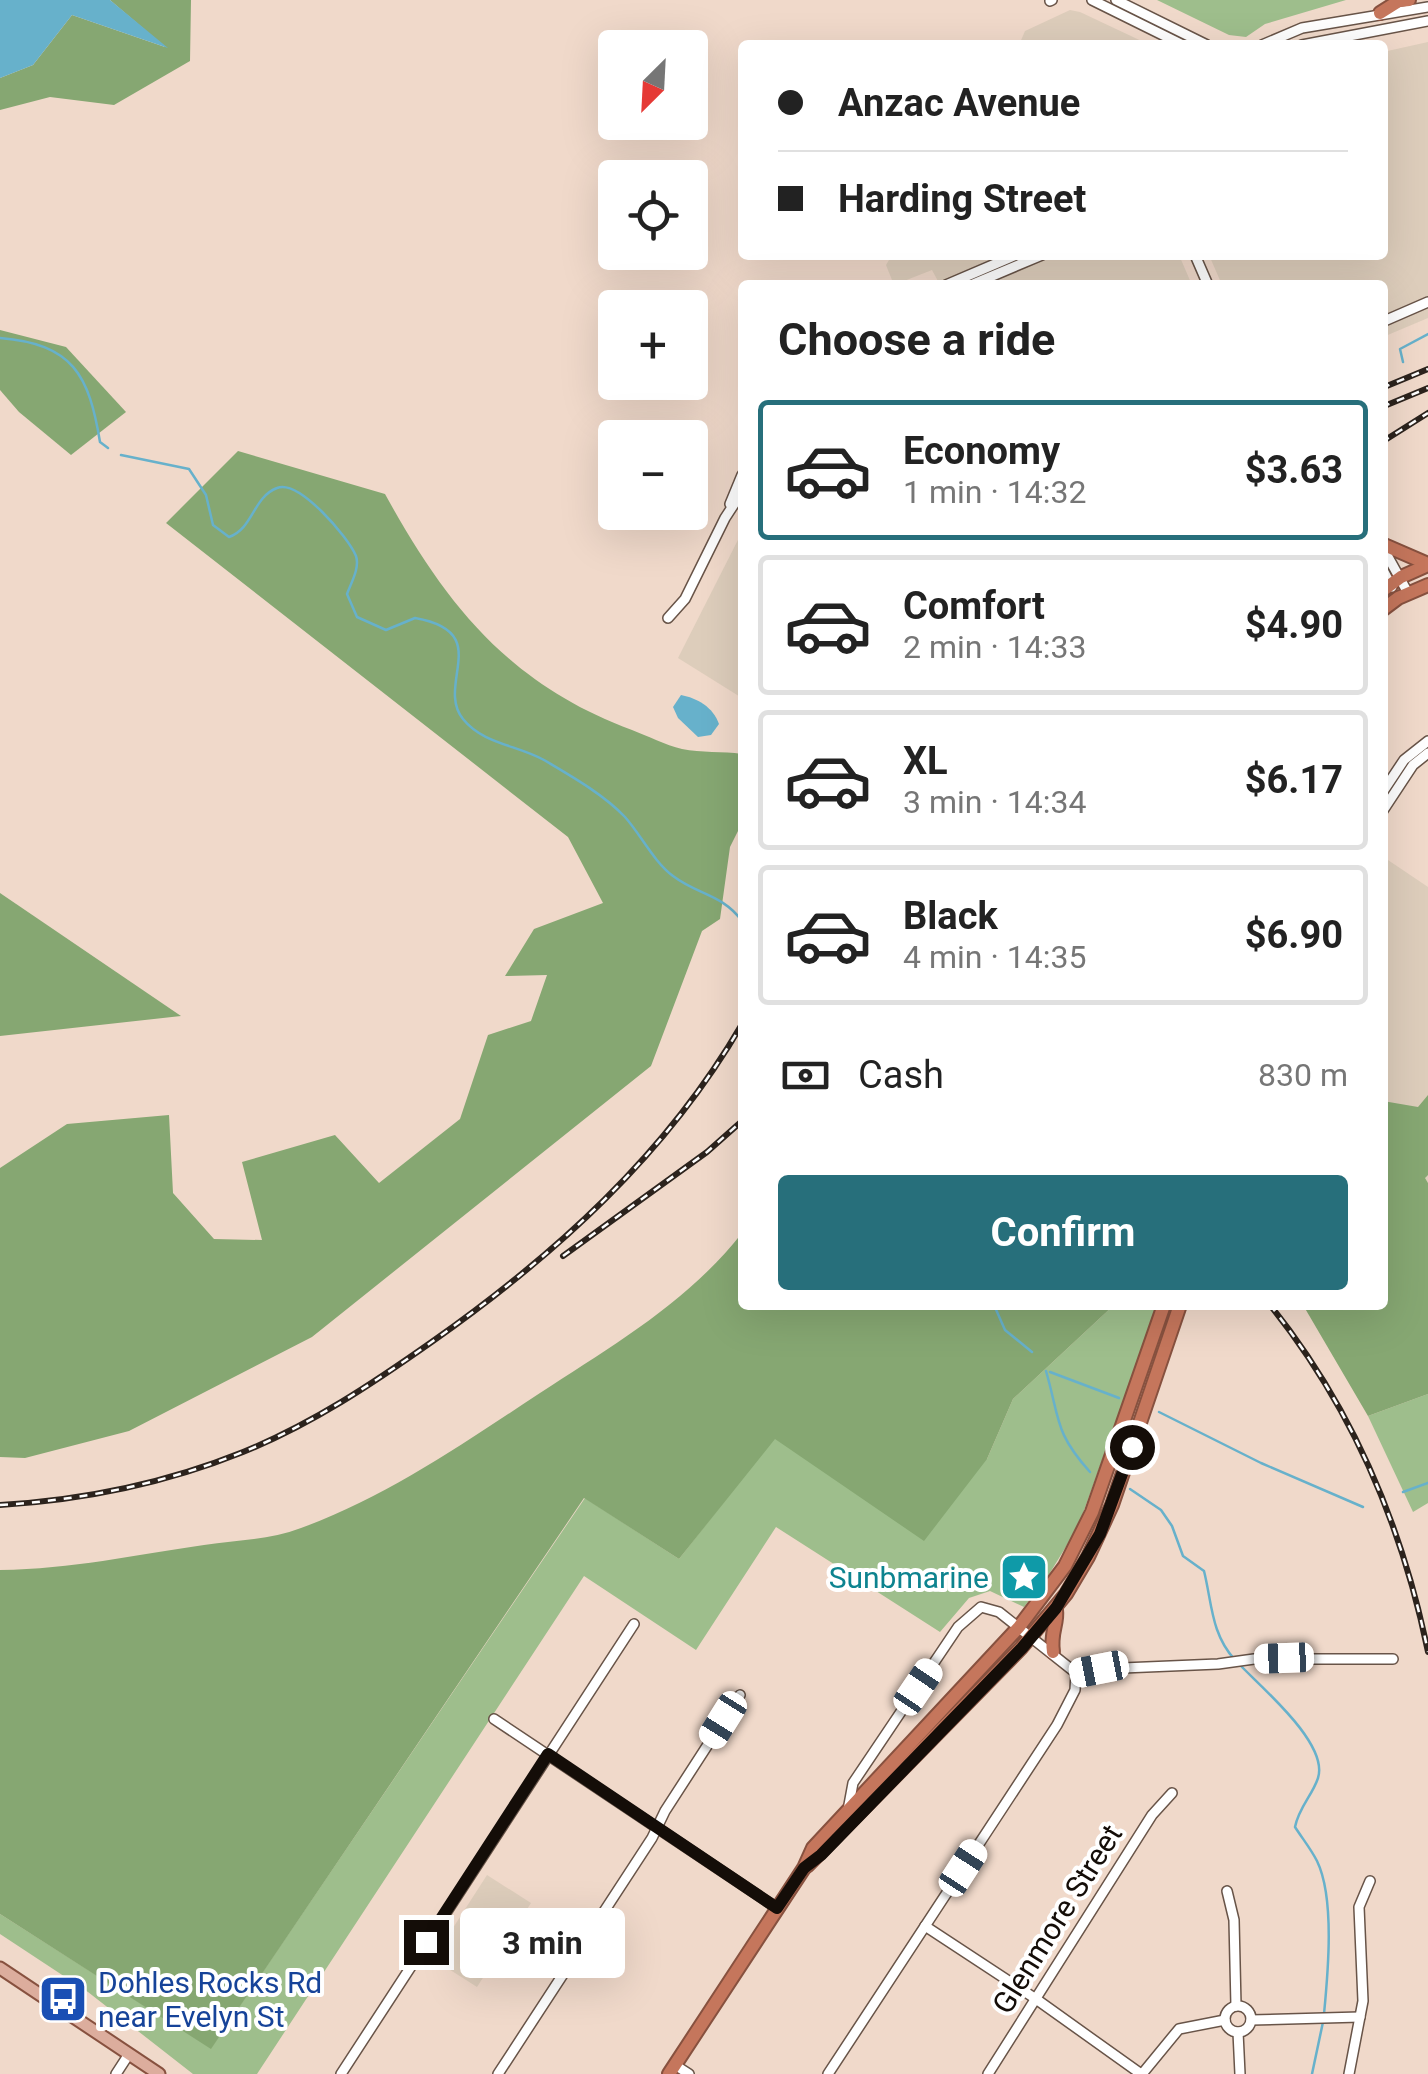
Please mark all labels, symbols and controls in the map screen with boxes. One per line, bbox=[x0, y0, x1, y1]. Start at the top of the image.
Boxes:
north arrow bbox=[598, 30, 708, 140]
map controls bbox=[598, 30, 708, 530]
text: Anzac Avenue bbox=[838, 81, 1080, 125]
button: locate bbox=[598, 160, 708, 270]
text: Harding Street bbox=[838, 177, 1086, 221]
button: + bbox=[598, 290, 708, 400]
text: Choose a ride bbox=[778, 313, 1055, 366]
button: − bbox=[598, 420, 708, 530]
icon: car bbox=[783, 425, 873, 515]
text: Economy bbox=[903, 429, 1060, 473]
text: $3.63 bbox=[1245, 448, 1343, 492]
text: 1 min · 14:32 bbox=[903, 473, 1086, 511]
icon: car bbox=[783, 580, 873, 670]
text: Comfort bbox=[903, 584, 1045, 628]
text: $4.90 bbox=[1245, 603, 1343, 647]
text: 2 min · 14:33 bbox=[903, 628, 1086, 666]
icon: car bbox=[783, 735, 873, 825]
text: XL bbox=[903, 739, 948, 783]
text: $6.17 bbox=[1245, 758, 1343, 802]
text: 3 min · 14:34 bbox=[903, 783, 1086, 821]
icon: car bbox=[783, 890, 873, 980]
text: Black bbox=[903, 894, 998, 938]
text: $6.90 bbox=[1245, 913, 1343, 957]
text: 4 min · 14:35 bbox=[903, 938, 1086, 976]
icon: cash bbox=[778, 1048, 833, 1103]
text: Cash bbox=[858, 1053, 944, 1097]
text: 830 m bbox=[1258, 1056, 1348, 1094]
button: Confirm bbox=[778, 1175, 1348, 1290]
route start bbox=[1110, 1425, 1155, 1470]
place icon: Sunbmarine bbox=[998, 1551, 1050, 1603]
place label: Sunbmarine bbox=[829, 1560, 989, 1595]
car bbox=[1253, 1642, 1315, 1674]
car bbox=[1067, 1649, 1131, 1689]
car bbox=[889, 1654, 947, 1720]
car bbox=[694, 1687, 752, 1753]
street label: Glenmore Street bbox=[985, 1818, 1129, 2020]
car bbox=[934, 1835, 992, 1901]
callout: 3 min bbox=[461, 1907, 626, 1977]
route end bbox=[404, 1920, 449, 1965]
text: 3 min bbox=[502, 1924, 583, 1962]
place label: Dohles Rocks Rd near Evelyn St bbox=[98, 1965, 322, 2034]
bus stop icon: Dohles Rocks Rd near Evelyn St bbox=[37, 1973, 89, 2025]

